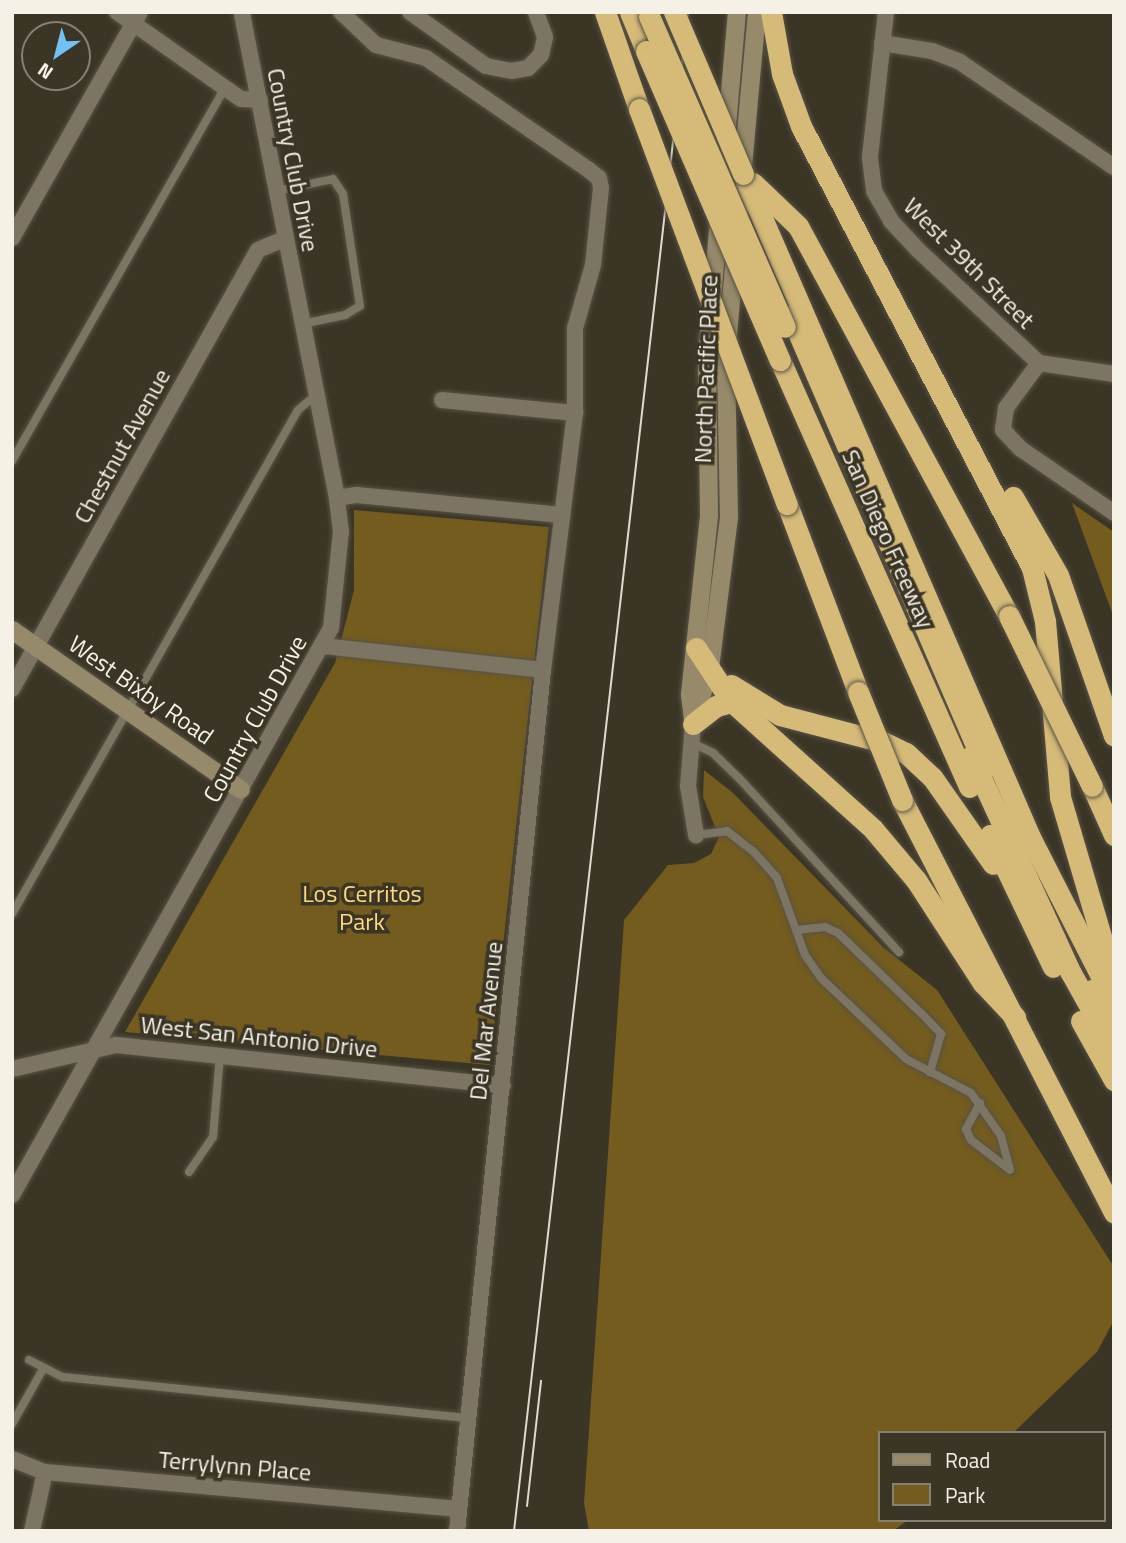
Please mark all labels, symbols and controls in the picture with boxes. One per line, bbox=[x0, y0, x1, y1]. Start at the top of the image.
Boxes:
north arrow bbox=[21, 21, 91, 91]
text: N bbox=[31, 56, 59, 88]
street label: Country Club Drive bbox=[261, 66, 325, 254]
street label: West 39th Street bbox=[898, 192, 1040, 334]
street label: North Pacific Place bbox=[688, 274, 724, 464]
street label: Chestnut Avenue bbox=[68, 364, 176, 528]
street label: San Diego Freeway bbox=[836, 445, 940, 633]
street label: West Bixby Road bbox=[63, 629, 219, 751]
street label: Country Club Drive bbox=[197, 631, 313, 807]
park label: Los Cerritos Park bbox=[302, 880, 422, 936]
street label: Del Mar Avenue bbox=[463, 940, 509, 1102]
street label: West San Antonio Drive bbox=[139, 1010, 379, 1064]
legend bbox=[878, 1431, 1105, 1522]
text: Road bbox=[945, 1444, 990, 1476]
street label: Terrylynn Place bbox=[157, 1445, 313, 1487]
text: Park bbox=[945, 1479, 985, 1511]

